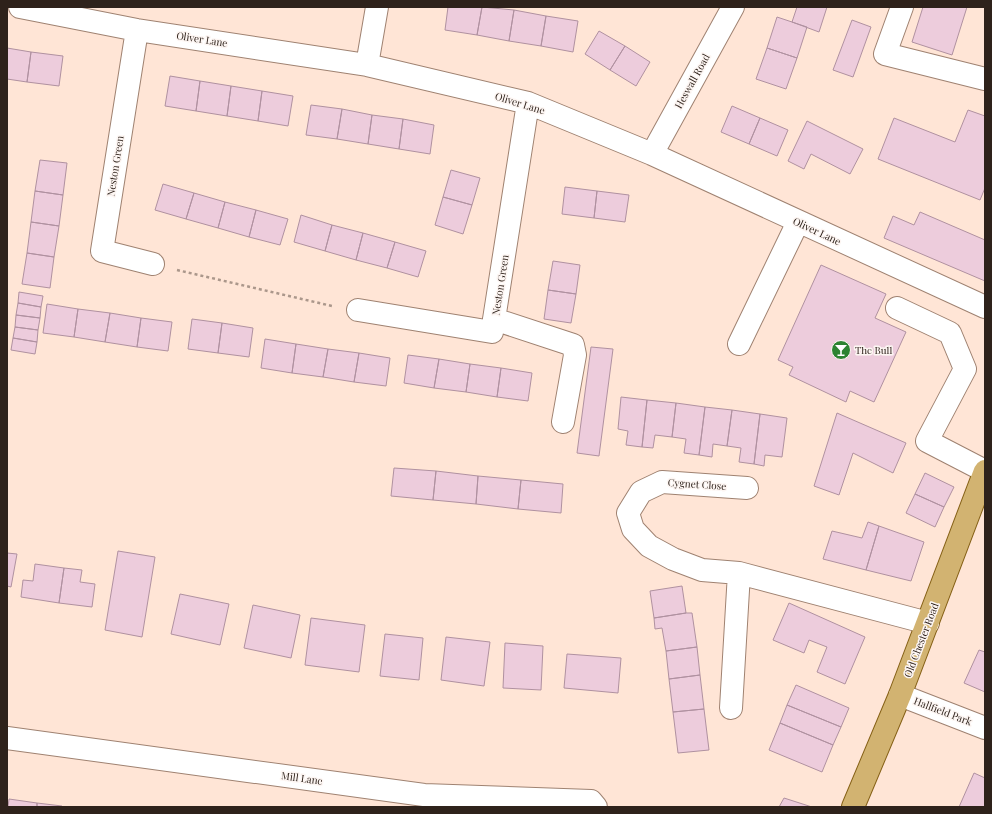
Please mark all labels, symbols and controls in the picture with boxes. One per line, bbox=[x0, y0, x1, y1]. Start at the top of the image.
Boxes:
street label: Oliver Lane bbox=[175, 28, 229, 50]
street label: Heswall Road bbox=[671, 51, 713, 111]
street label: Oliver Lane bbox=[493, 89, 547, 117]
street label: Neston Green bbox=[103, 135, 127, 197]
street label: Oliver Lane bbox=[791, 214, 843, 248]
street label: Neston Green bbox=[488, 254, 512, 316]
bar icon: The Bull bbox=[830, 339, 852, 361]
place label: The Bull bbox=[855, 343, 892, 357]
street label: Cygnet Close bbox=[667, 475, 727, 493]
street label: Old Chester Road bbox=[900, 601, 942, 679]
street label: Hallfield Park bbox=[912, 694, 974, 729]
street label: Mill Lane bbox=[280, 768, 324, 788]

